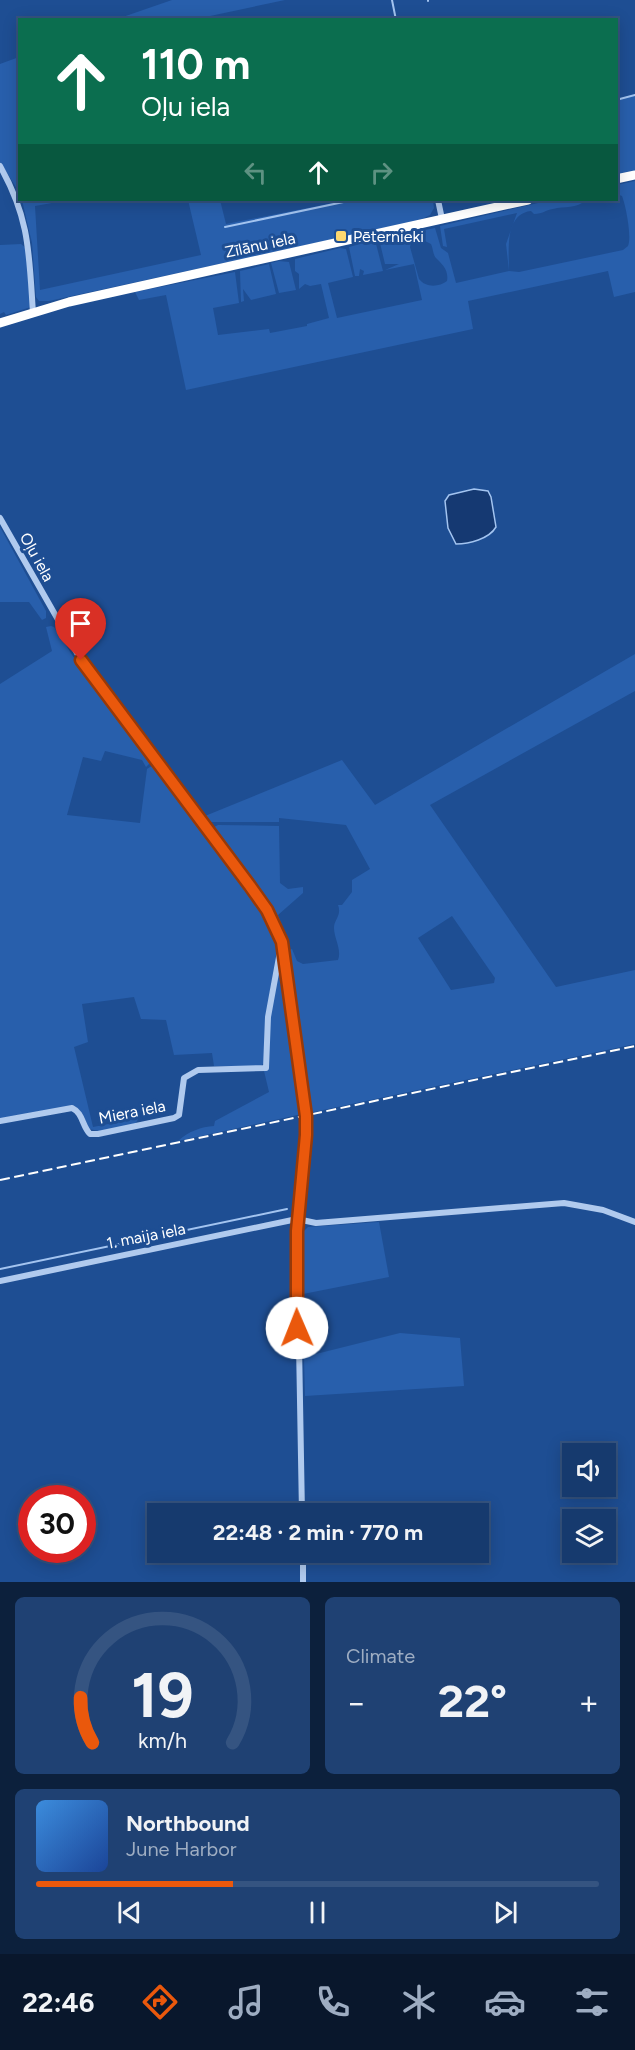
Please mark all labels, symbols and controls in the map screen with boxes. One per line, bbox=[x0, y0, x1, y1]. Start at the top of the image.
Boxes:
text: 110 m bbox=[141, 39, 250, 90]
icon: ahead bbox=[42, 42, 120, 120]
text: Oļu iela bbox=[141, 90, 230, 123]
icon: left bbox=[239, 156, 272, 189]
icon: ahead bbox=[302, 156, 335, 189]
icon: right bbox=[365, 156, 398, 189]
place label: Pēternieki bbox=[353, 227, 424, 246]
street label: Zīlānu iela bbox=[223, 228, 297, 262]
marker: Pēternieki bbox=[334, 229, 348, 243]
street label: Oļu iela bbox=[16, 529, 58, 585]
pin bbox=[55, 598, 106, 660]
icon: arrive bbox=[64, 607, 97, 640]
street label: Miera iela bbox=[97, 1096, 167, 1128]
street label: 1. maija iela bbox=[105, 1219, 187, 1253]
position arrow bbox=[265, 1296, 329, 1360]
map controls bbox=[562, 1443, 616, 1563]
button: sound bbox=[562, 1443, 616, 1497]
speed limit sign: 30 bbox=[18, 1485, 96, 1563]
button: layers bbox=[562, 1509, 616, 1563]
text: 22:48 · 2 min · 770 m bbox=[213, 1519, 423, 1546]
text: Climate bbox=[346, 1644, 415, 1668]
text: 19 bbox=[131, 1658, 194, 1733]
text: 22° bbox=[438, 1674, 507, 1728]
text: − bbox=[346, 1683, 367, 1722]
text: + bbox=[578, 1683, 599, 1722]
text: km/h bbox=[138, 1728, 187, 1753]
text: Northbound bbox=[126, 1810, 250, 1837]
text: June Harbor bbox=[126, 1837, 237, 1861]
icon: previous bbox=[113, 1896, 146, 1929]
icon: pause bbox=[301, 1896, 334, 1929]
icon: next bbox=[489, 1896, 522, 1929]
icon: directions bbox=[139, 1981, 181, 2023]
icon: music bbox=[225, 1981, 267, 2023]
icon: phone bbox=[312, 1981, 354, 2023]
icon: climate bbox=[398, 1981, 440, 2023]
icon: car bbox=[484, 1981, 526, 2023]
icon: filters bbox=[571, 1981, 613, 2023]
text: 22:46 bbox=[22, 1986, 94, 2019]

